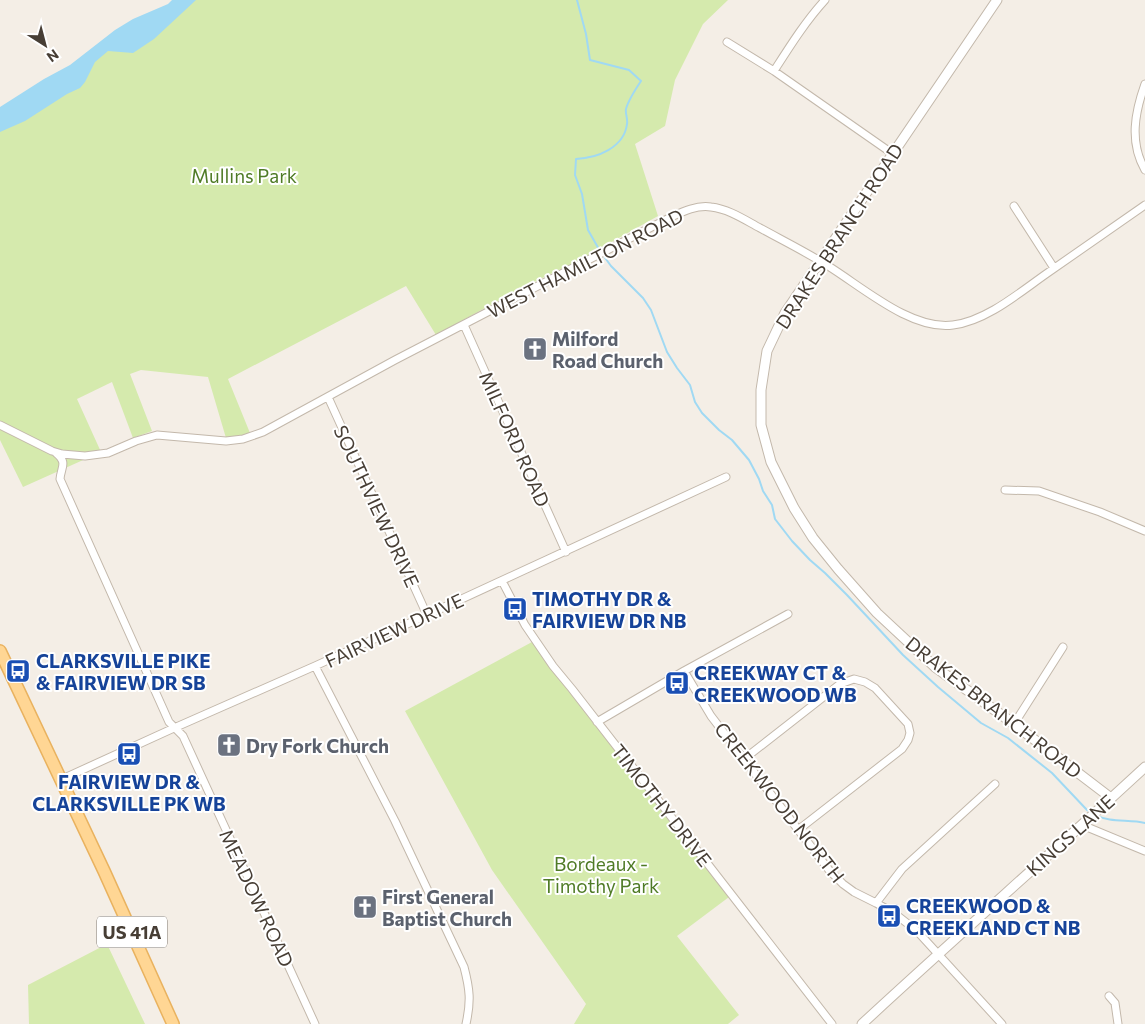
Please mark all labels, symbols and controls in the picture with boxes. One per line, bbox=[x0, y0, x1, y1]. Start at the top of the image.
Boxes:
north arrow bbox=[20, 20, 70, 70]
text: N bbox=[44, 46, 62, 66]
street label: DRAKES BRANCH ROAD bbox=[770, 139, 908, 333]
park label: Mullins Park bbox=[191, 164, 297, 187]
street label: WEST HAMILTON ROAD bbox=[483, 204, 687, 322]
place label: Milford Road Church bbox=[552, 327, 663, 372]
church icon: Milford Road Church bbox=[522, 336, 548, 362]
street label: MILFORD ROAD bbox=[475, 368, 555, 510]
street label: SOUTHVIEW DRIVE bbox=[329, 421, 425, 591]
place label: TIMOTHY DR & FAIRVIEW DR NB bbox=[532, 587, 686, 632]
street label: FAIRVIEW DRIVE bbox=[321, 588, 467, 672]
bus stop icon: TIMOTHY DR & FAIRVIEW DR NB bbox=[502, 596, 528, 622]
street label: DRAKES BRANCH ROAD bbox=[902, 631, 1086, 783]
place label: CLARKSVILLE PIKE & FAIRVIEW DR SB bbox=[36, 649, 211, 694]
bus stop icon: CLARKSVILLE PIKE & FAIRVIEW DR SB bbox=[5, 658, 31, 684]
place label: CREEKWAY CT & CREEKWOOD WB bbox=[694, 661, 857, 706]
bus stop icon: CREEKWAY CT & CREEKWOOD WB bbox=[664, 670, 690, 696]
street label: CREEKWOOD NORTH bbox=[710, 717, 850, 887]
church icon: Dry Fork Church bbox=[216, 732, 242, 758]
place label: Dry Fork Church bbox=[246, 734, 389, 757]
street label: TIMOTHY DRIVE bbox=[607, 739, 717, 871]
bus stop icon: FAIRVIEW DR & CLARKSVILLE PK WB bbox=[116, 741, 142, 767]
place label: FAIRVIEW DR & CLARKSVILLE PK WB bbox=[32, 770, 226, 815]
street label: KINGS LANE bbox=[1021, 789, 1119, 881]
street label: MEADOW ROAD bbox=[215, 826, 299, 970]
park label: Bordeaux - Timothy Park bbox=[543, 852, 659, 897]
place label: First General Baptist Church bbox=[382, 885, 512, 930]
church icon: First General Baptist Church bbox=[352, 894, 378, 920]
place label: CREEKWOOD & CREEKLAND CT NB bbox=[906, 894, 1080, 939]
bus stop icon: CREEKWOOD & CREEKLAND CT NB bbox=[876, 903, 902, 929]
road number: US 41A bbox=[97, 916, 167, 948]

